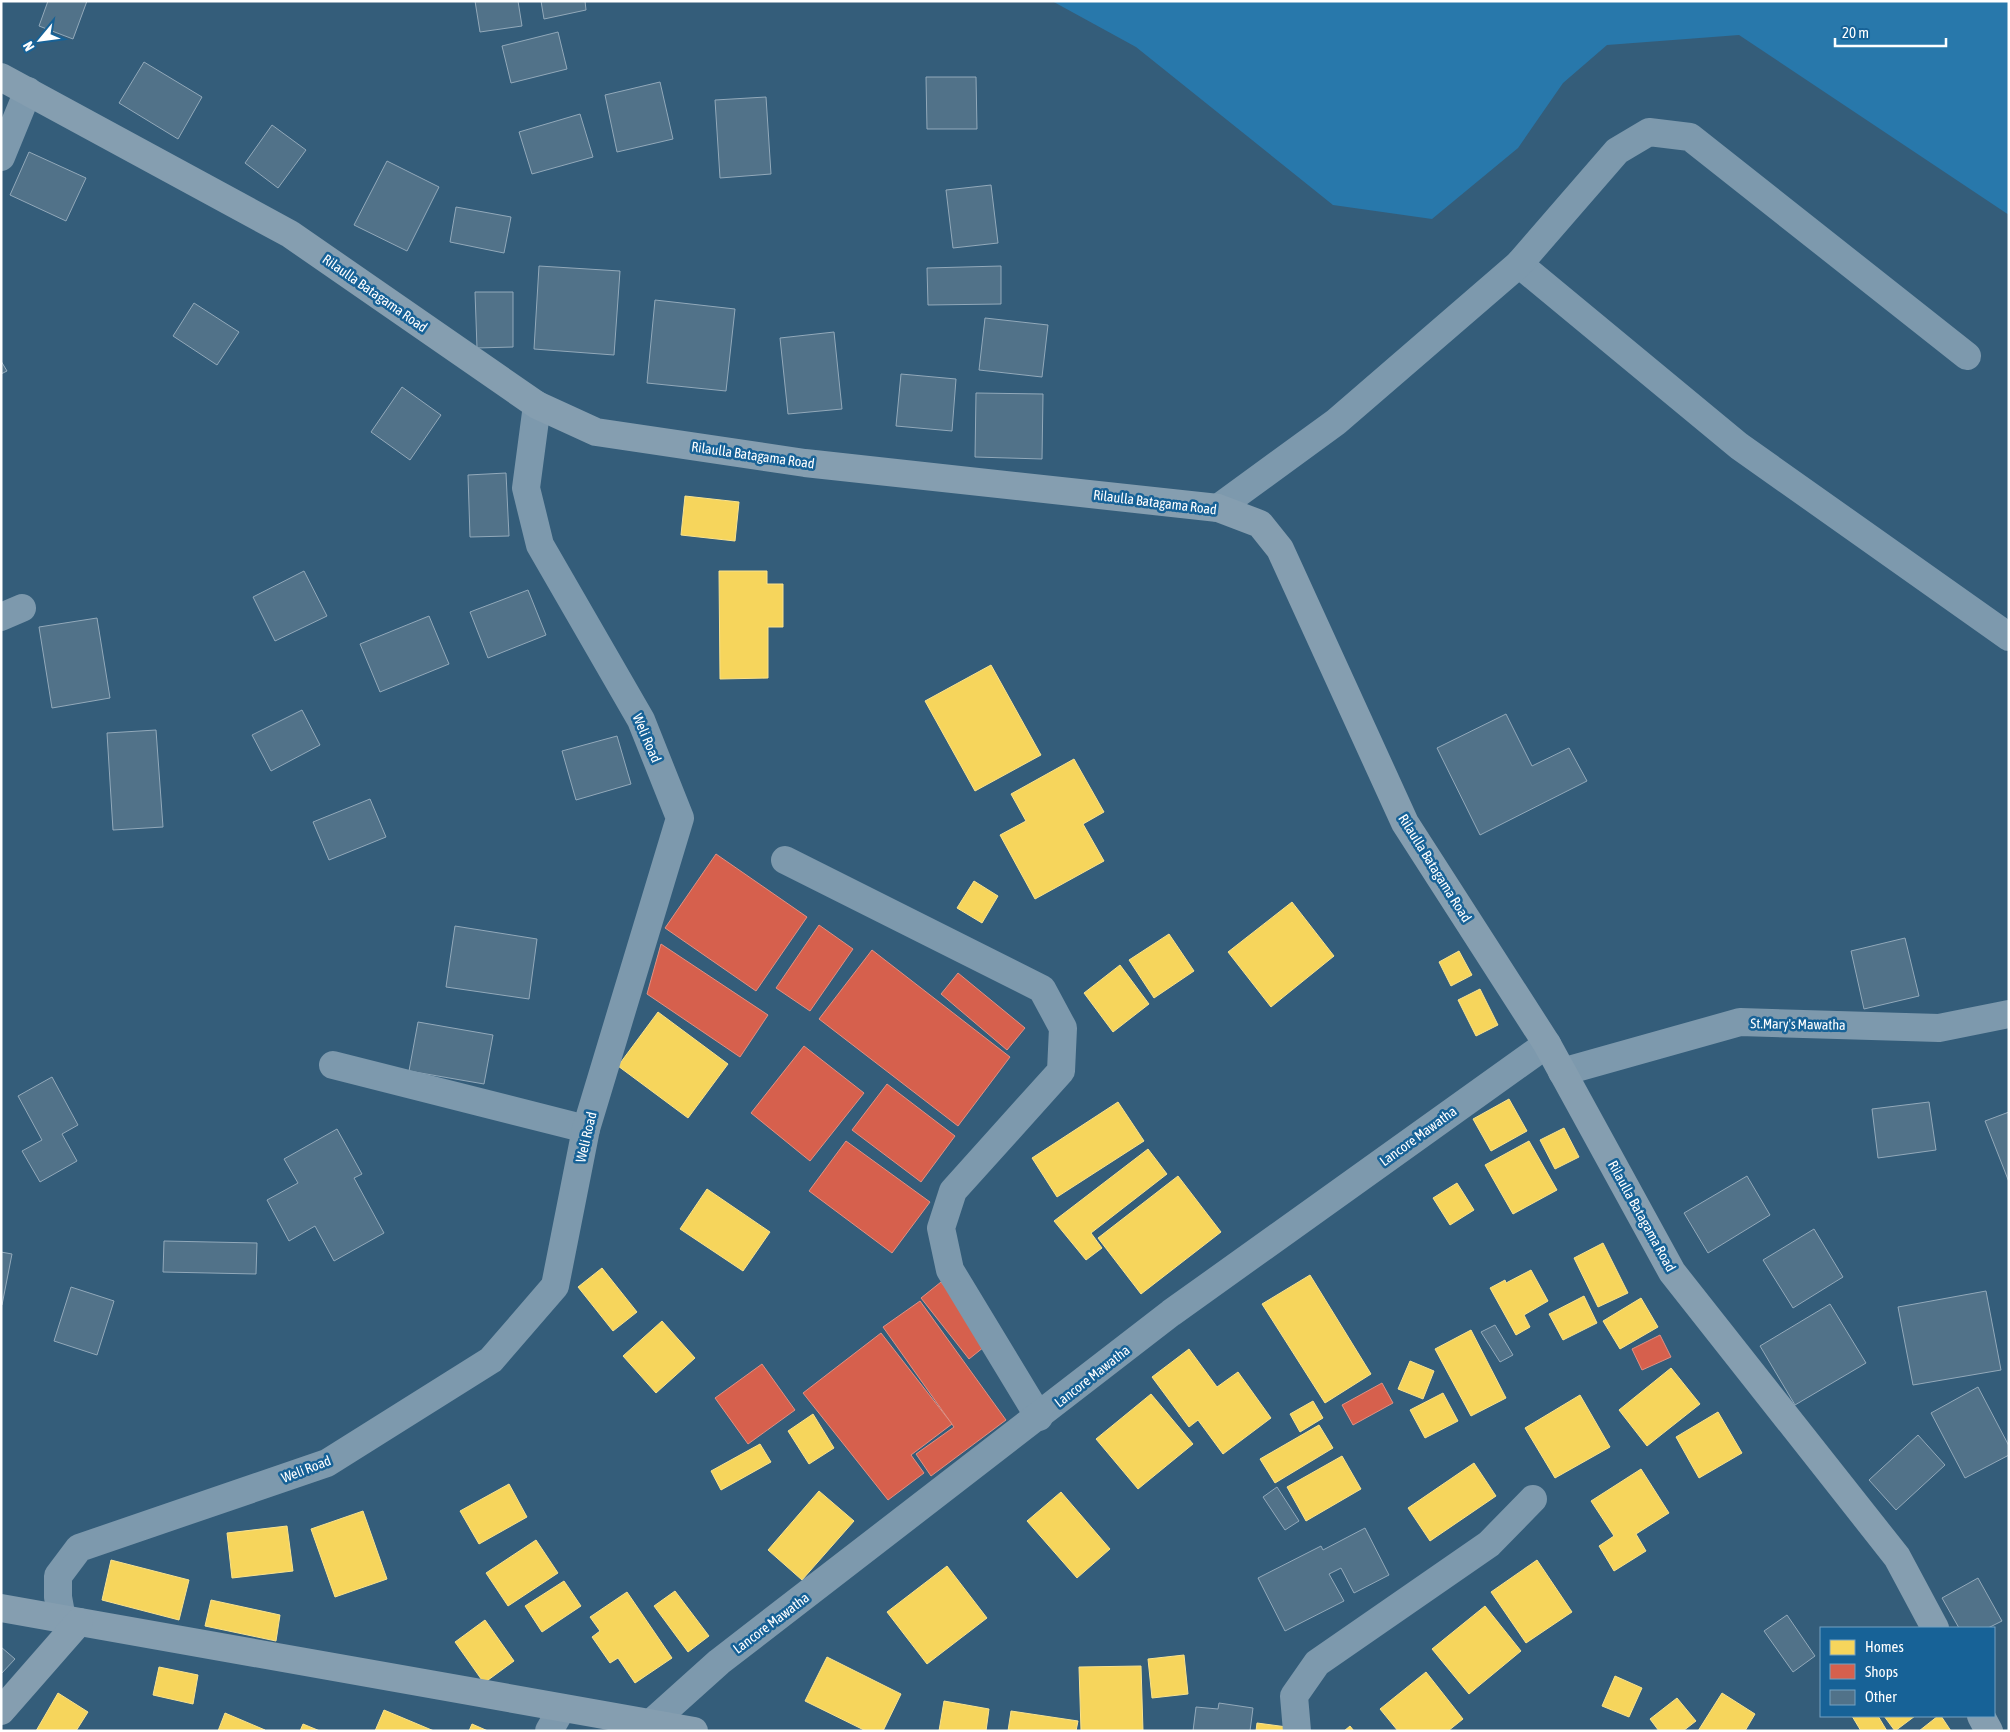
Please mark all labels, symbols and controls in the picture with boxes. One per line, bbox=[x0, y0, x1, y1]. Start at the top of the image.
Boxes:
north arrow bbox=[15, 15, 65, 65]
scale bar bbox=[1835, 15, 1946, 47]
text: 20 m bbox=[1842, 24, 1869, 41]
text: N bbox=[20, 39, 38, 54]
street label: Rilaulla Batagama Road bbox=[320, 251, 430, 335]
street label: Rilaulla Batagama Road bbox=[690, 438, 816, 472]
street label: Rilaulla Batagama Road bbox=[1092, 486, 1218, 518]
street label: Weli Road bbox=[630, 711, 664, 765]
street label: Rilaulla Batagama Road bbox=[1395, 811, 1475, 925]
street label: St.Mary's Mawatha bbox=[1750, 1015, 1846, 1033]
street label: Lancore Mawatha bbox=[1377, 1103, 1459, 1169]
street label: Weli Road bbox=[572, 1110, 600, 1164]
street label: Rilaulla Batagama Road bbox=[1605, 1158, 1679, 1274]
street label: Lancore Mawatha bbox=[1051, 1342, 1133, 1410]
street label: Weli Road bbox=[279, 1452, 333, 1486]
street label: Lancore Mawatha bbox=[730, 1589, 812, 1657]
legend bbox=[1820, 1627, 1995, 1717]
text: Homes bbox=[1865, 1638, 1904, 1655]
text: Shops bbox=[1865, 1663, 1898, 1680]
text: Other bbox=[1865, 1688, 1897, 1705]

